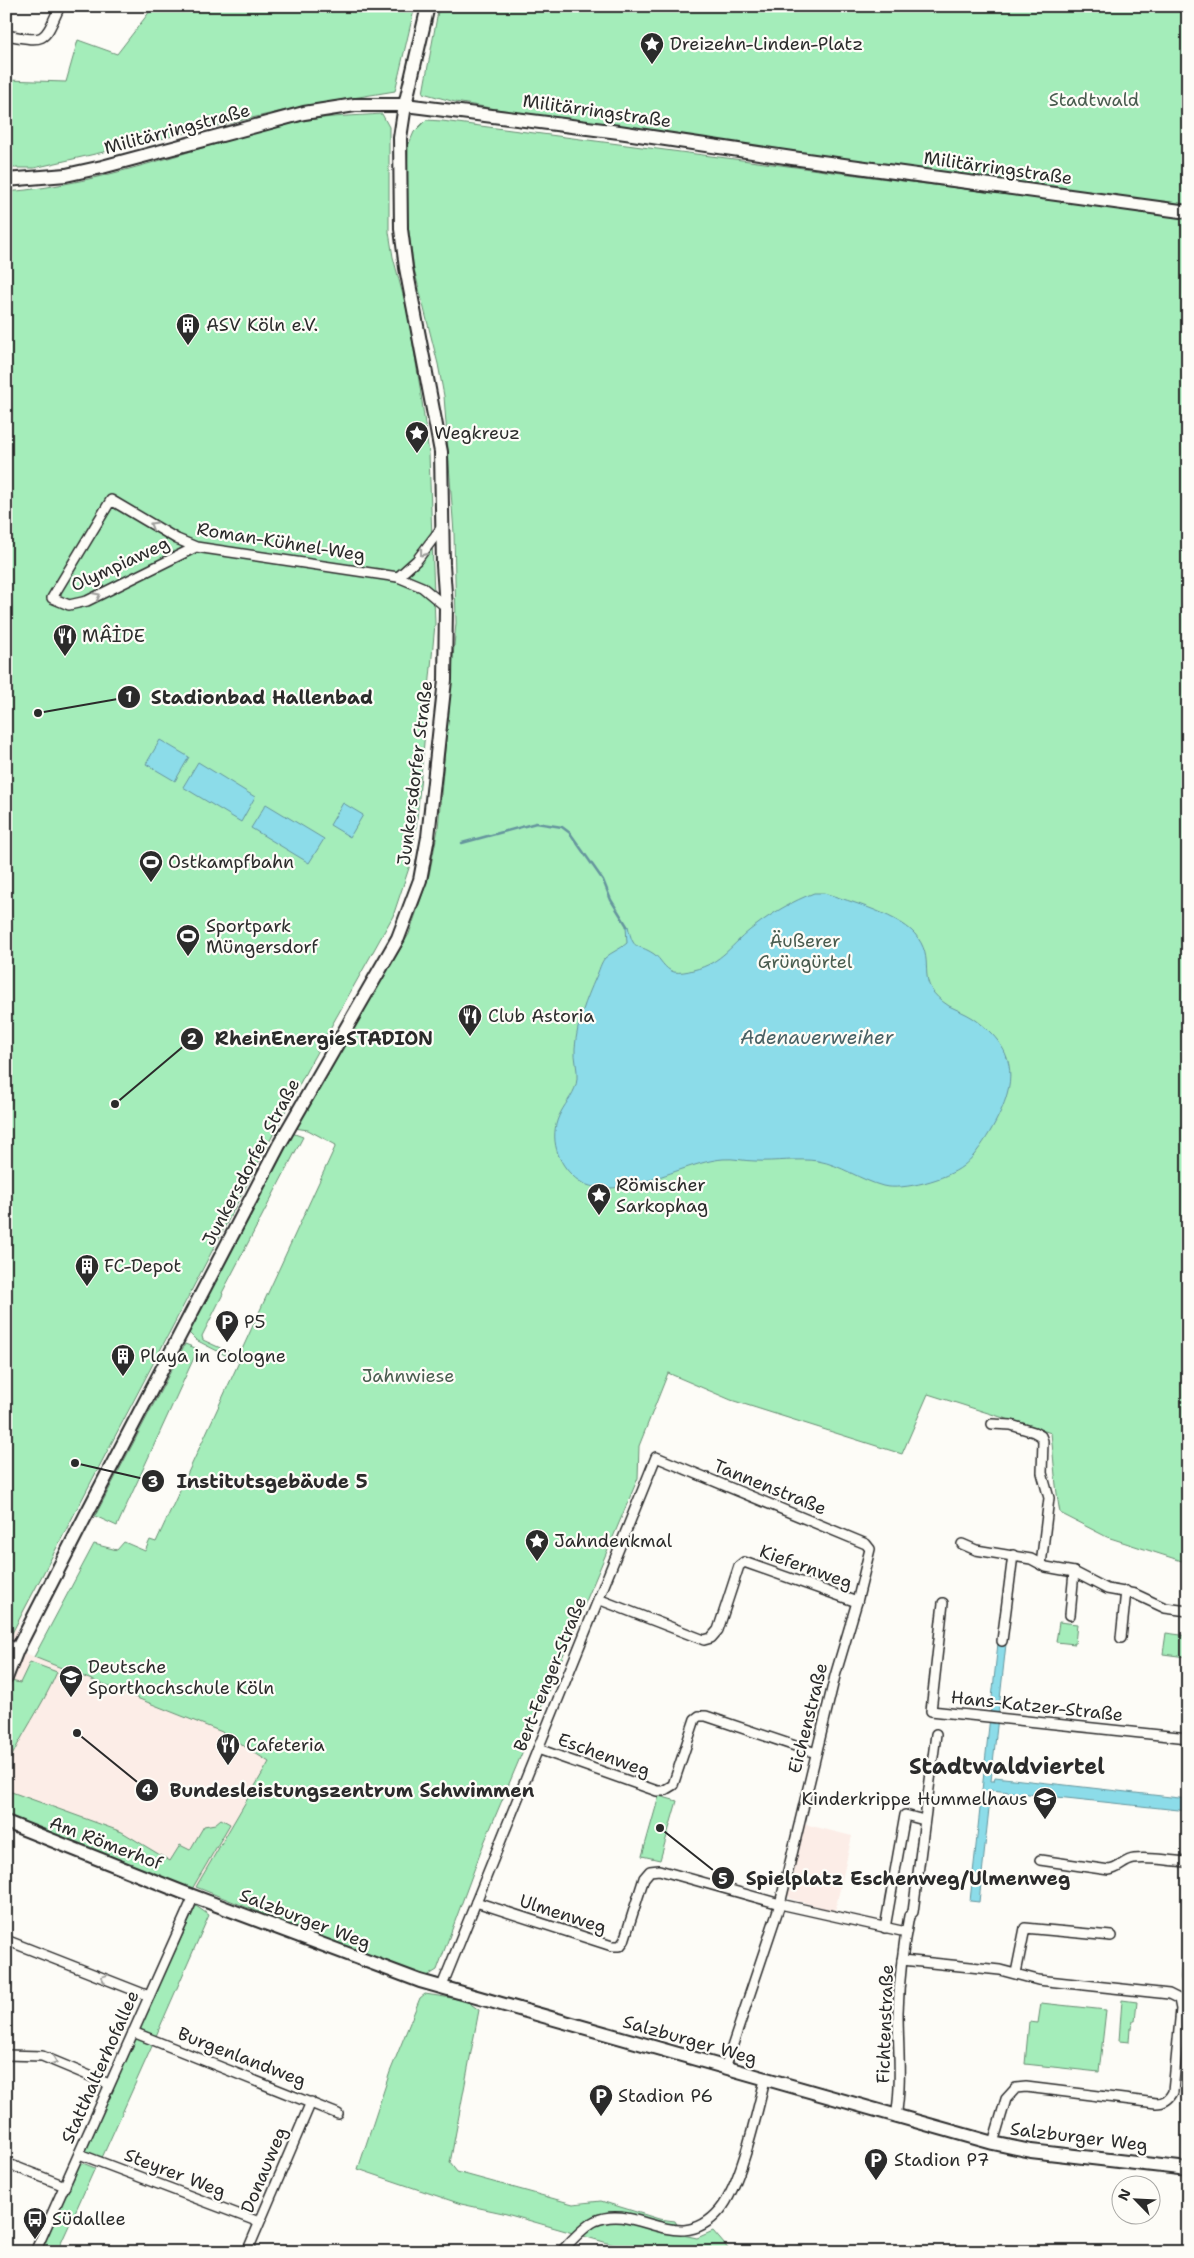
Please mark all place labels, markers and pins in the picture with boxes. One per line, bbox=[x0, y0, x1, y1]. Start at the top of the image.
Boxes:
place icon: Dreizehn-Linden-Platz bbox=[639, 31, 665, 65]
place label: Dreizehn-Linden-Platz bbox=[670, 32, 863, 56]
building icon: ASV Köln e.V. bbox=[175, 312, 201, 346]
place label: ASV Köln e.V. bbox=[206, 313, 318, 337]
place icon: Wegkreuz bbox=[404, 420, 430, 454]
place label: Wegkreuz bbox=[434, 421, 520, 445]
restaurant icon: MÂİDE bbox=[52, 623, 78, 657]
place label: MÂİDE bbox=[82, 624, 145, 648]
callout: Stadionbad Hallenbad bbox=[116, 680, 383, 714]
sports icon: Ostkampfbahn bbox=[138, 849, 164, 883]
place label: Ostkampfbahn bbox=[168, 850, 294, 874]
place label: Sportpark Müngersdorf bbox=[206, 914, 318, 959]
sports icon: Sportpark Müngersdorf bbox=[175, 923, 201, 957]
restaurant icon: Club Astoria bbox=[457, 1003, 483, 1037]
place label: Club Astoria bbox=[488, 1004, 595, 1028]
callout: RheinEnergieSTADION bbox=[180, 1022, 443, 1056]
place label: Römischer Sarkophag bbox=[616, 1173, 708, 1218]
place icon: Römischer Sarkophag bbox=[586, 1182, 612, 1216]
building icon: FC-Depot bbox=[74, 1253, 100, 1287]
place label: FC-Depot bbox=[104, 1254, 182, 1278]
parking icon: P5 bbox=[214, 1309, 240, 1343]
place label: P5 bbox=[244, 1310, 266, 1334]
building icon: Playa in Cologne bbox=[110, 1343, 136, 1377]
place label: Playa in Cologne bbox=[140, 1344, 286, 1368]
callout: Institutsgebäude 5 bbox=[141, 1464, 377, 1498]
place icon: Jahndenkmal bbox=[524, 1528, 550, 1562]
place label: Jahndenkmal bbox=[554, 1529, 673, 1553]
place label: Deutsche Sporthochschule Köln bbox=[88, 1655, 274, 1700]
school or university icon: Deutsche Sporthochschule Köln bbox=[58, 1664, 84, 1698]
restaurant icon: Cafeteria bbox=[215, 1732, 241, 1766]
place label: Cafeteria bbox=[246, 1733, 325, 1757]
callout: Bundesleistungszentrum Schwimmen bbox=[135, 1773, 544, 1807]
school or university icon: Kinderkrippe Hummelhaus bbox=[1032, 1786, 1058, 1820]
place label: Kinderkrippe Hummelhaus bbox=[802, 1787, 1028, 1811]
callout: Spielplatz Eschenweg/Ulmenweg bbox=[711, 1861, 1080, 1895]
parking icon: Stadion P6 bbox=[588, 2083, 614, 2117]
place label: Stadion P6 bbox=[618, 2084, 713, 2108]
parking icon: Stadion P7 bbox=[863, 2147, 889, 2181]
place label: Stadion P7 bbox=[894, 2148, 989, 2172]
bus stop icon: Südallee bbox=[22, 2206, 48, 2240]
place label: Südallee bbox=[52, 2207, 126, 2231]

